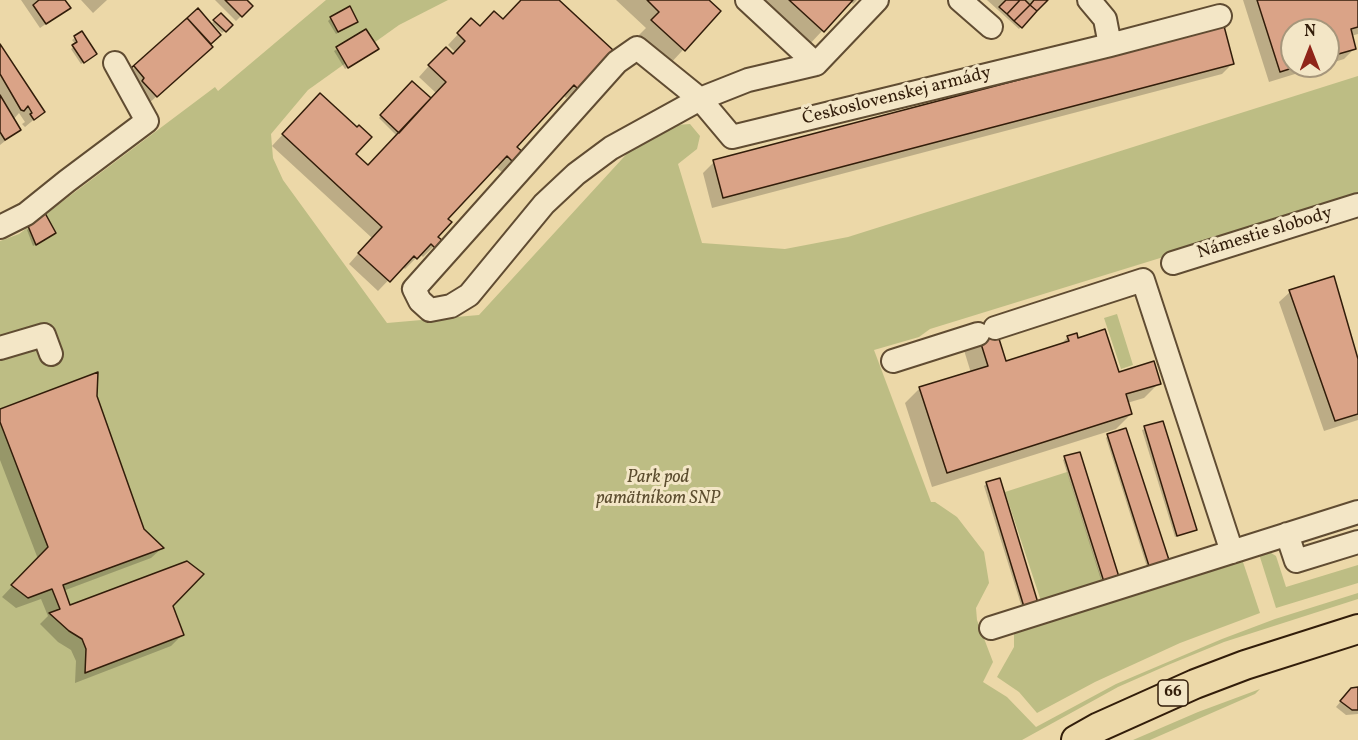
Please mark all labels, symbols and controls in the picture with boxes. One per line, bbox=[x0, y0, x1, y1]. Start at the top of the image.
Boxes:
north arrow bbox=[1280, 18, 1340, 78]
text: N bbox=[1304, 21, 1316, 43]
street label: Československej armády bbox=[800, 63, 994, 131]
street label: Námestie slobody bbox=[1195, 203, 1335, 265]
park label: Park pod pamätníkom SNP bbox=[596, 468, 720, 510]
road number: 66 bbox=[1158, 680, 1188, 706]

